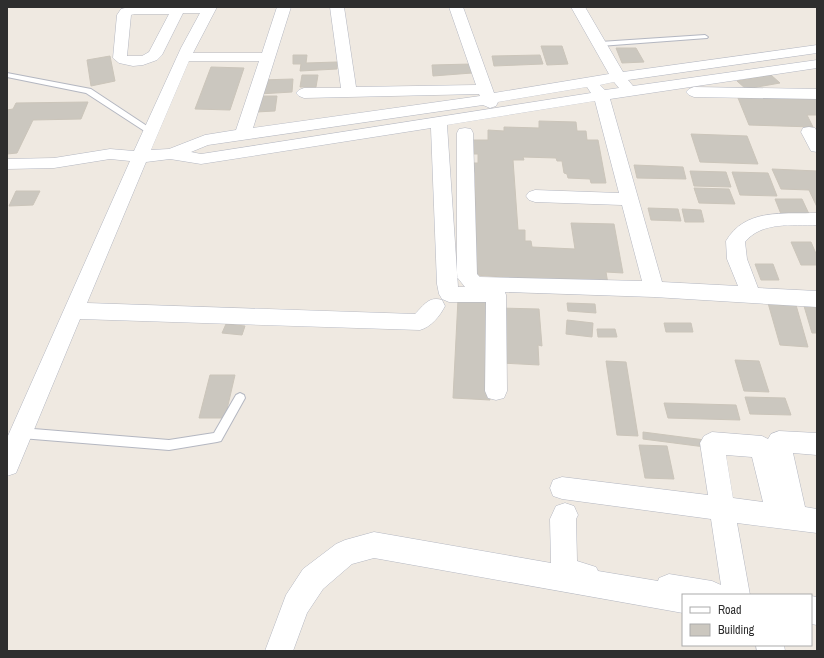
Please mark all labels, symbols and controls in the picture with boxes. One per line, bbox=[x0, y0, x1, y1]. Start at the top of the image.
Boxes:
legend bbox=[682, 594, 812, 646]
text: Road bbox=[718, 602, 742, 618]
text: Building bbox=[718, 622, 755, 638]

